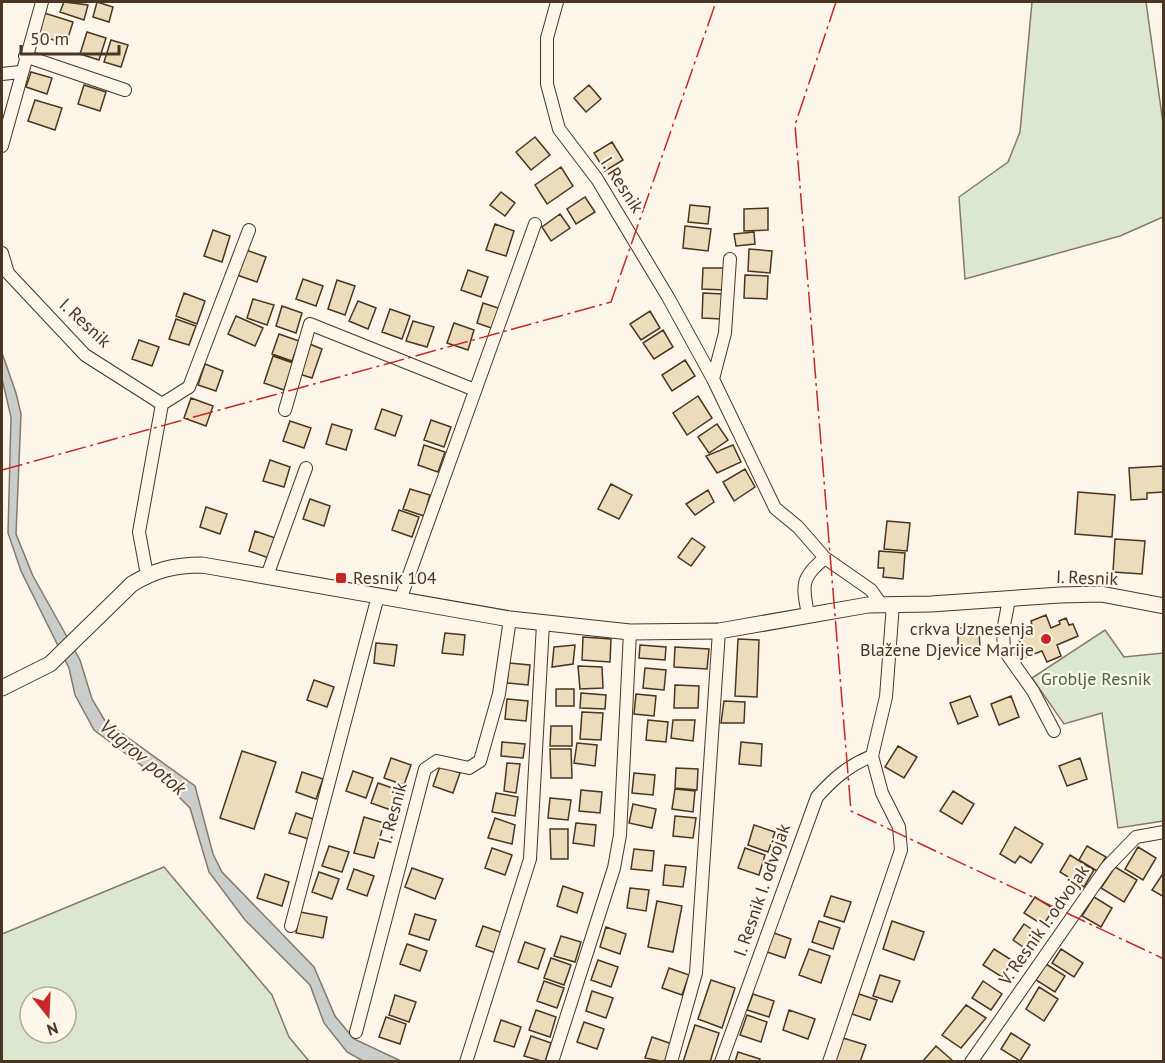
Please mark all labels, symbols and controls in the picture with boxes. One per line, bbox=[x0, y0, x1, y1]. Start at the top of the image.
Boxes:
scale bar bbox=[21, 18, 118, 56]
text: 50 m bbox=[30, 27, 69, 50]
street label: I. Resnik bbox=[596, 152, 649, 217]
street label: I. Resnik bbox=[55, 293, 116, 353]
street label: I. Resnik bbox=[1055, 565, 1119, 590]
place label: Resnik 104 bbox=[353, 566, 437, 589]
marker: Resnik 104 bbox=[334, 571, 348, 585]
place label: crkva Uznesenja Blažene Djevice Marije bbox=[860, 617, 1034, 661]
marker: crkva Uznesenja Blažene Djevice Marije bbox=[1039, 632, 1053, 646]
park label: Groblje Resnik bbox=[1041, 667, 1152, 690]
water label: Vugrov potok bbox=[94, 713, 193, 802]
street label: I. Resnik bbox=[373, 779, 412, 846]
street label: I. Resnik I. odvojak bbox=[728, 820, 795, 959]
street label: V. Resnik I. odvojak bbox=[993, 860, 1094, 990]
north arrow bbox=[18, 985, 78, 1045]
text: N bbox=[45, 1018, 61, 1040]

